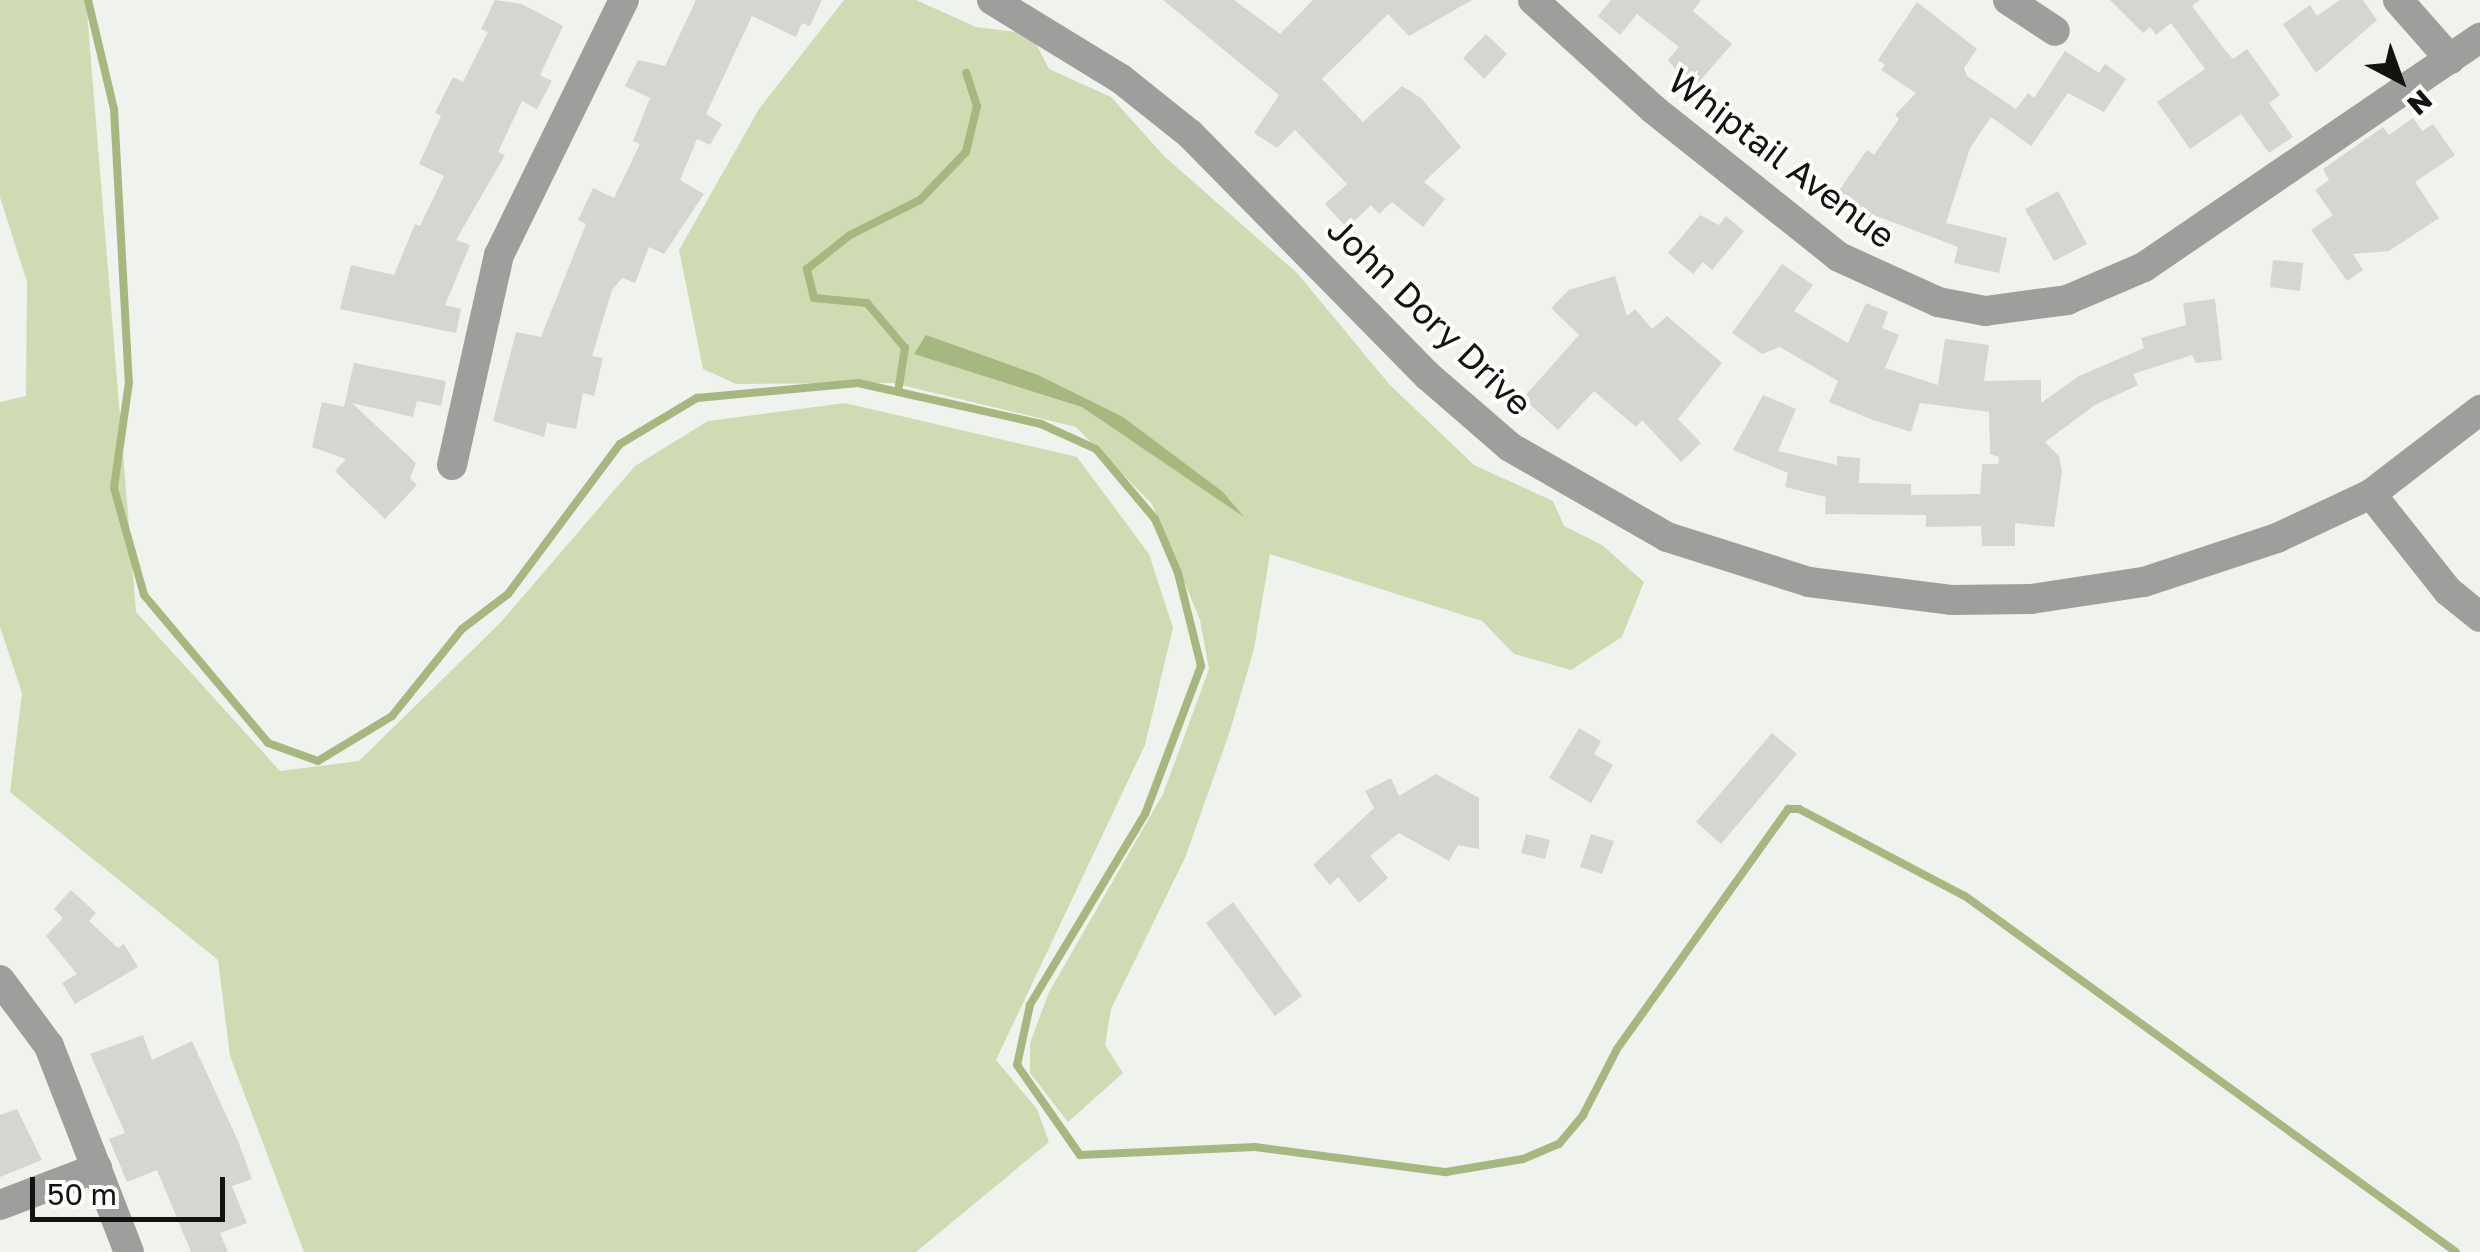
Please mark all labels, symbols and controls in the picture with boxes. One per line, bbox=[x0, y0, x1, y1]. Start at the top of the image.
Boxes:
north arrow bbox=[2350, 30, 2450, 130]
street label: Whiptail Avenue bbox=[1660, 59, 1904, 257]
text: N bbox=[2401, 84, 2439, 122]
street label: John Dory Drive bbox=[1319, 208, 1541, 424]
scale bar bbox=[35, 1157, 230, 1219]
text: 50 m bbox=[47, 1176, 117, 1212]

